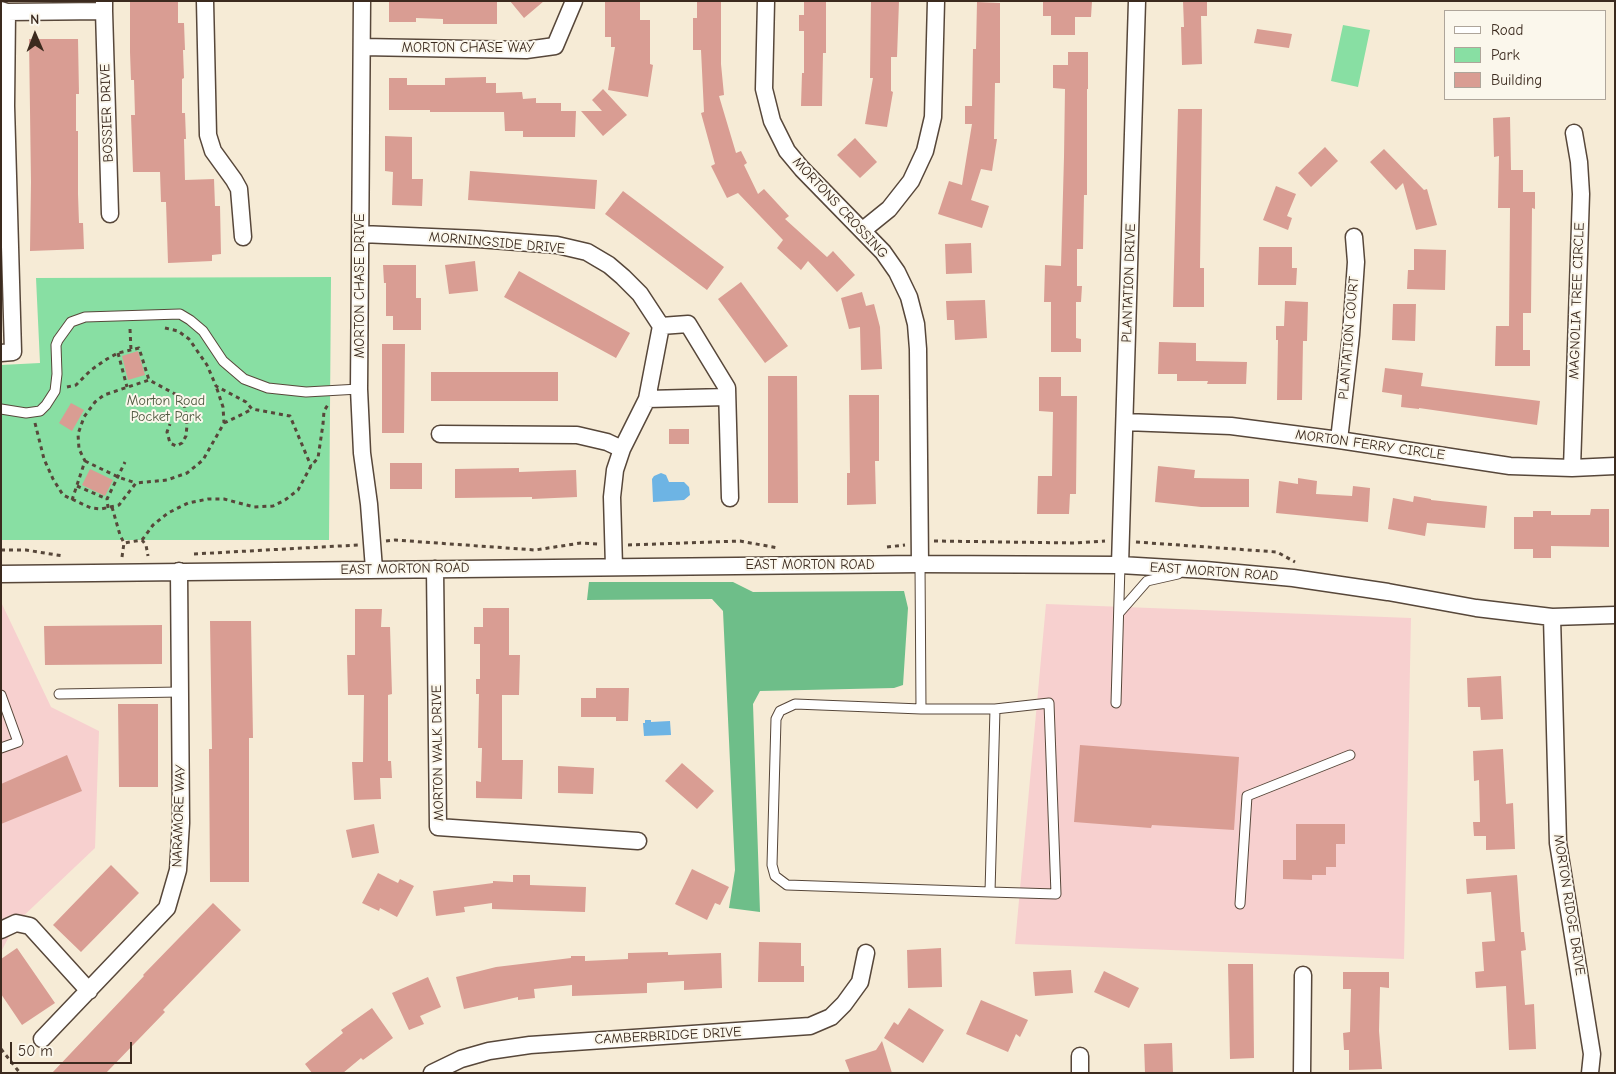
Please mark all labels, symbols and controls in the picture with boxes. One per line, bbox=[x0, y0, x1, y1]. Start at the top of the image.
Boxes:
north arrow bbox=[10, 10, 60, 60]
legend bbox=[1444, 10, 1606, 100]
text: N bbox=[30, 11, 39, 28]
text: Road bbox=[1491, 21, 1523, 39]
street label: MORTON CHASE WAY bbox=[401, 40, 535, 56]
text: Park bbox=[1491, 46, 1520, 64]
street label: BOSSIER DRIVE bbox=[97, 63, 117, 163]
text: Building bbox=[1491, 71, 1542, 89]
street label: MORTONS CROSSING bbox=[789, 154, 891, 262]
street label: MORTON CHASE DRIVE bbox=[352, 214, 368, 358]
street label: MAGNOLIA TREE CIRCLE bbox=[1566, 222, 1588, 380]
street label: PLANTATION DRIVE bbox=[1119, 223, 1139, 343]
street label: MORNINGSIDE DRIVE bbox=[428, 229, 566, 257]
street label: PLANTATION COURT bbox=[1335, 276, 1363, 400]
park label: Morton Road Pocket Park bbox=[127, 393, 205, 426]
street label: MORTON FERRY CIRCLE bbox=[1294, 426, 1446, 464]
street label: EAST MORTON ROAD bbox=[745, 557, 875, 573]
street label: EAST MORTON ROAD bbox=[340, 559, 470, 579]
street label: EAST MORTON ROAD bbox=[1149, 559, 1279, 585]
street label: MORTON WALK DRIVE bbox=[428, 685, 448, 821]
street label: NARAMORE WAY bbox=[169, 764, 189, 868]
street label: MORTON RIDGE DRIVE bbox=[1550, 833, 1588, 977]
street label: CAMBERBRIDGE DRIVE bbox=[594, 1024, 742, 1048]
scale bar bbox=[12, 1032, 135, 1064]
text: 50 m bbox=[18, 1042, 53, 1060]

